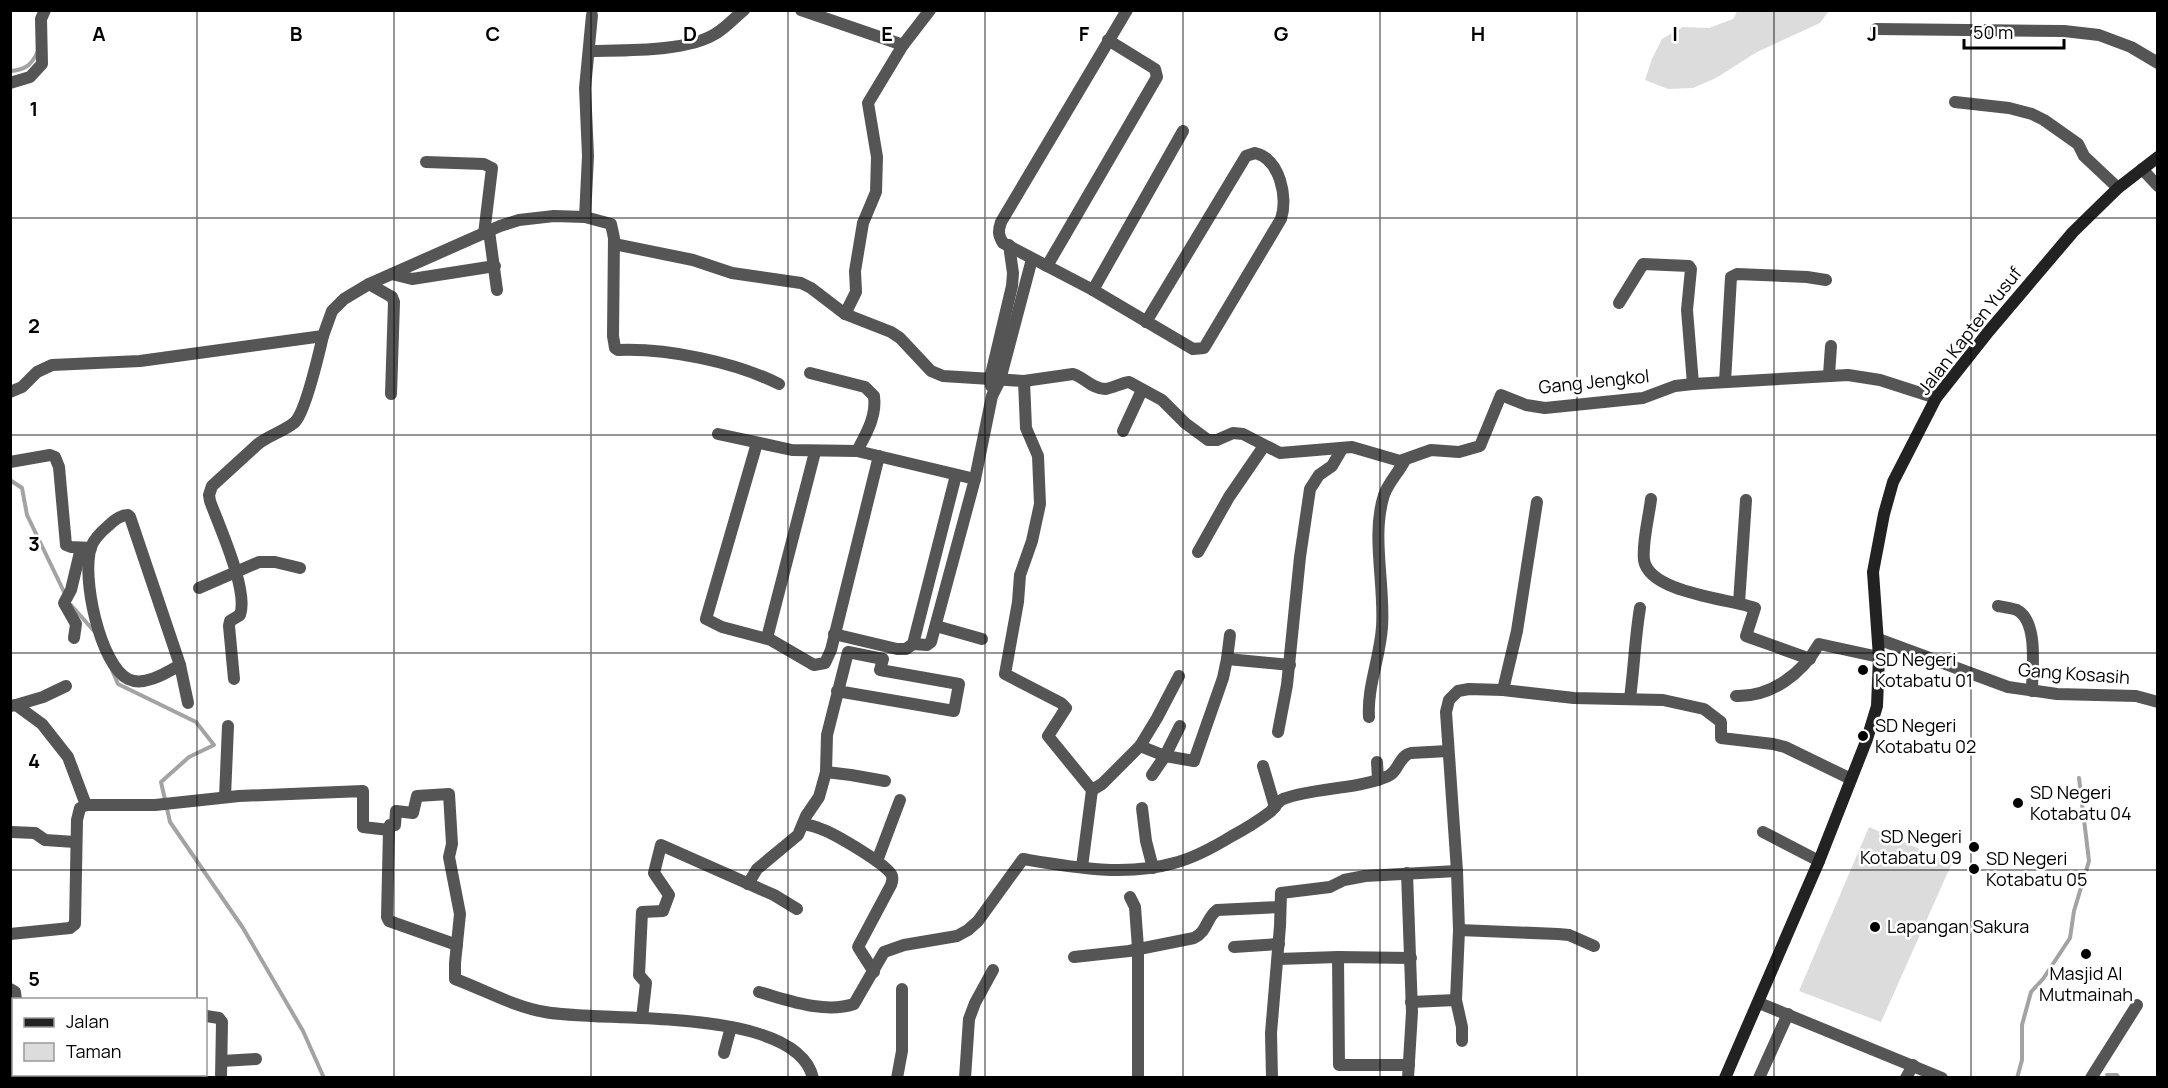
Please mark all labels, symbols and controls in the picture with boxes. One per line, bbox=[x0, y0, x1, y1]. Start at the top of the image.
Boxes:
scale bar bbox=[1964, 12, 2064, 50]
text: A bbox=[92, 20, 106, 47]
text: B bbox=[290, 20, 303, 47]
text: C bbox=[486, 20, 500, 47]
text: D bbox=[683, 20, 697, 47]
text: E bbox=[881, 20, 893, 47]
text: F bbox=[1079, 20, 1090, 47]
text: G bbox=[1274, 20, 1289, 47]
text: H bbox=[1471, 20, 1485, 47]
text: I bbox=[1672, 20, 1678, 47]
text: J bbox=[1867, 20, 1877, 47]
text: 50 m bbox=[1973, 20, 2013, 44]
text: 1 bbox=[30, 95, 38, 122]
street label: Jalan Kapten Yusuf bbox=[1912, 261, 2027, 399]
text: 2 bbox=[28, 312, 40, 339]
street label: Gang Jengkol bbox=[1537, 363, 1650, 399]
text: 3 bbox=[28, 530, 40, 557]
place label: SD Negeri Kotabatu 01 bbox=[1875, 647, 1973, 692]
street label: Gang Kosasih bbox=[2017, 657, 2131, 689]
marker: SD Negeri Kotabatu 01 bbox=[1856, 663, 1870, 677]
place label: SD Negeri Kotabatu 02 bbox=[1875, 713, 1976, 758]
marker: SD Negeri Kotabatu 02 bbox=[1856, 729, 1870, 743]
text: 4 bbox=[28, 747, 40, 774]
place label: SD Negeri Kotabatu 04 bbox=[2030, 780, 2132, 825]
marker: SD Negeri Kotabatu 04 bbox=[2011, 796, 2025, 810]
place label: SD Negeri Kotabatu 09 bbox=[1860, 824, 1962, 869]
marker: SD Negeri Kotabatu 09 bbox=[1967, 840, 1981, 854]
place label: SD Negeri Kotabatu 05 bbox=[1986, 846, 2087, 891]
marker: SD Negeri Kotabatu 05 bbox=[1967, 862, 1981, 876]
place label: Lapangan Sakura bbox=[1887, 914, 2029, 938]
marker: Lapangan Sakura bbox=[1868, 920, 1882, 934]
marker: Masjid Al Mutmainah bbox=[2079, 947, 2093, 961]
place label: Masjid Al Mutmainah bbox=[2039, 961, 2133, 1006]
text: 5 bbox=[28, 965, 40, 992]
legend bbox=[12, 998, 207, 1076]
text: Jalan bbox=[66, 1009, 109, 1033]
text: Taman bbox=[66, 1039, 121, 1063]

